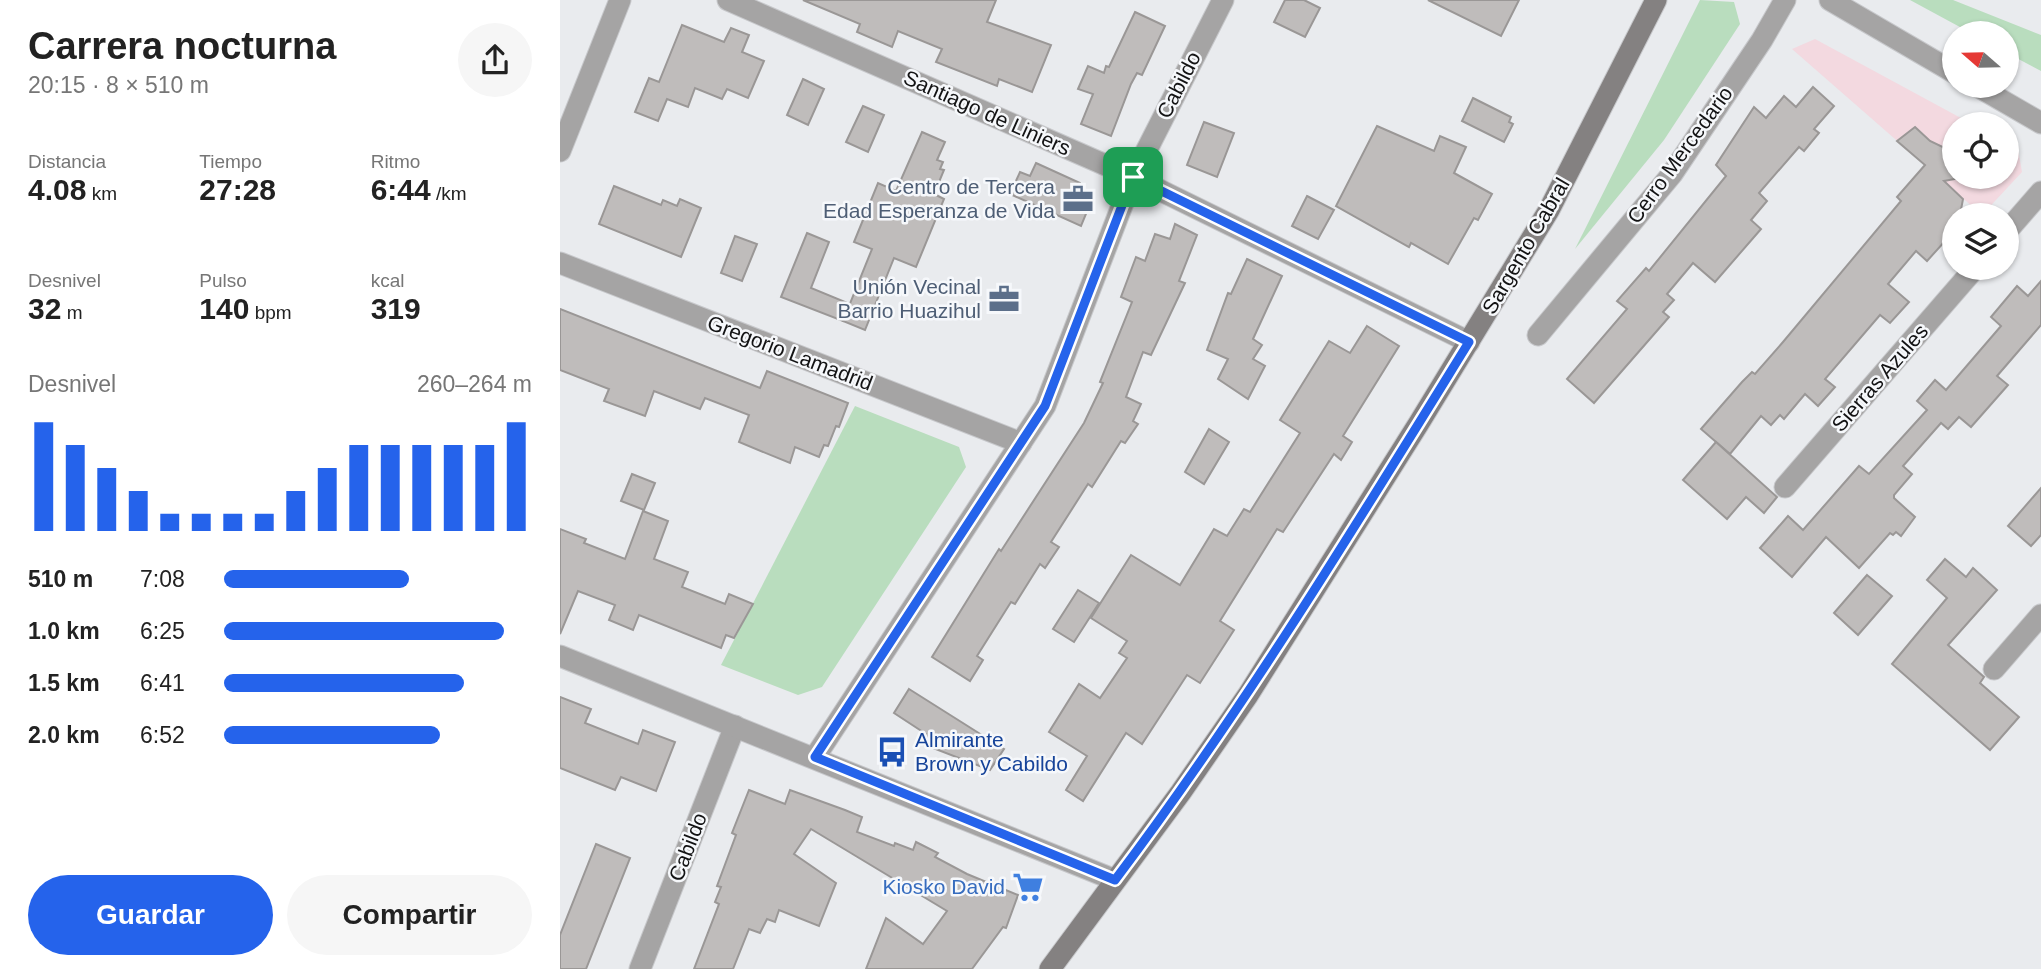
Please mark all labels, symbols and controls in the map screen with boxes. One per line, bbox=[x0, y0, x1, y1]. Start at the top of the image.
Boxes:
north arrow bbox=[1942, 21, 2020, 98]
map controls bbox=[1942, 21, 2019, 280]
button: share bbox=[458, 23, 532, 97]
text: Carrera nocturna bbox=[28, 25, 336, 67]
street label: Cabildo bbox=[1152, 48, 1205, 122]
street label: Santiago de Liniers bbox=[900, 65, 1074, 160]
text: 20:15 · 8 × 510 m bbox=[28, 72, 209, 98]
street label: Cerro Mercedario bbox=[1622, 82, 1737, 228]
button: locate bbox=[1942, 112, 2019, 189]
pin bbox=[1103, 147, 1163, 207]
text: Distancia bbox=[28, 151, 106, 172]
text: Tiempo bbox=[199, 151, 262, 172]
text: Ritmo bbox=[371, 151, 420, 172]
icon: arrive bbox=[1114, 158, 1152, 196]
text: 4.08 bbox=[28, 173, 86, 206]
text: 27:28 bbox=[199, 173, 276, 206]
text: 6:44 bbox=[371, 173, 431, 206]
street label: Sargento Cabral bbox=[1477, 174, 1574, 318]
place label: Centro de Tercera Edad Esperanza de Vida bbox=[823, 175, 1055, 222]
office icon: Centro de Tercera Edad Esperanza de Vida bbox=[1061, 182, 1095, 216]
text: km bbox=[86, 183, 117, 204]
text: /km bbox=[431, 183, 467, 204]
button: layers bbox=[1942, 203, 2019, 280]
text: Desnivel bbox=[28, 270, 101, 291]
text: Pulso bbox=[199, 270, 247, 291]
text: kcal bbox=[371, 270, 404, 291]
place label: Unión Vecinal Barrio Huazihul bbox=[837, 275, 981, 322]
office icon: Unión Vecinal Barrio Huazihul bbox=[987, 282, 1021, 316]
text: 32 bbox=[28, 292, 61, 325]
text: 140 bbox=[199, 292, 249, 325]
text: 319 bbox=[371, 292, 421, 325]
text: m bbox=[61, 302, 82, 323]
text: bpm bbox=[249, 302, 292, 323]
street label: Gregorio Lamadrid bbox=[704, 310, 876, 395]
street label: Sierras Azules bbox=[1827, 319, 1932, 436]
text: Desnivel bbox=[28, 371, 116, 397]
text: 260–264 m bbox=[417, 371, 532, 397]
text: 510 m bbox=[28, 566, 93, 592]
text: 7:08 bbox=[140, 566, 185, 592]
text: 1.0 km bbox=[28, 618, 100, 644]
text: 6:25 bbox=[140, 618, 185, 644]
text: 1.5 km bbox=[28, 670, 100, 696]
text: 6:41 bbox=[140, 670, 185, 696]
text: 2.0 km bbox=[28, 722, 100, 748]
text: 6:52 bbox=[140, 722, 185, 748]
place label: Almirante Brown y Cabildo bbox=[915, 728, 1068, 775]
bus stop icon: Almirante Brown y Cabildo bbox=[875, 735, 909, 769]
street label: Cabildo bbox=[664, 809, 711, 884]
supermarket icon: Kiosko David bbox=[1011, 870, 1045, 904]
button: Guardar bbox=[28, 875, 273, 955]
button: Compartir bbox=[287, 875, 532, 955]
place label: Kiosko David bbox=[882, 875, 1005, 898]

